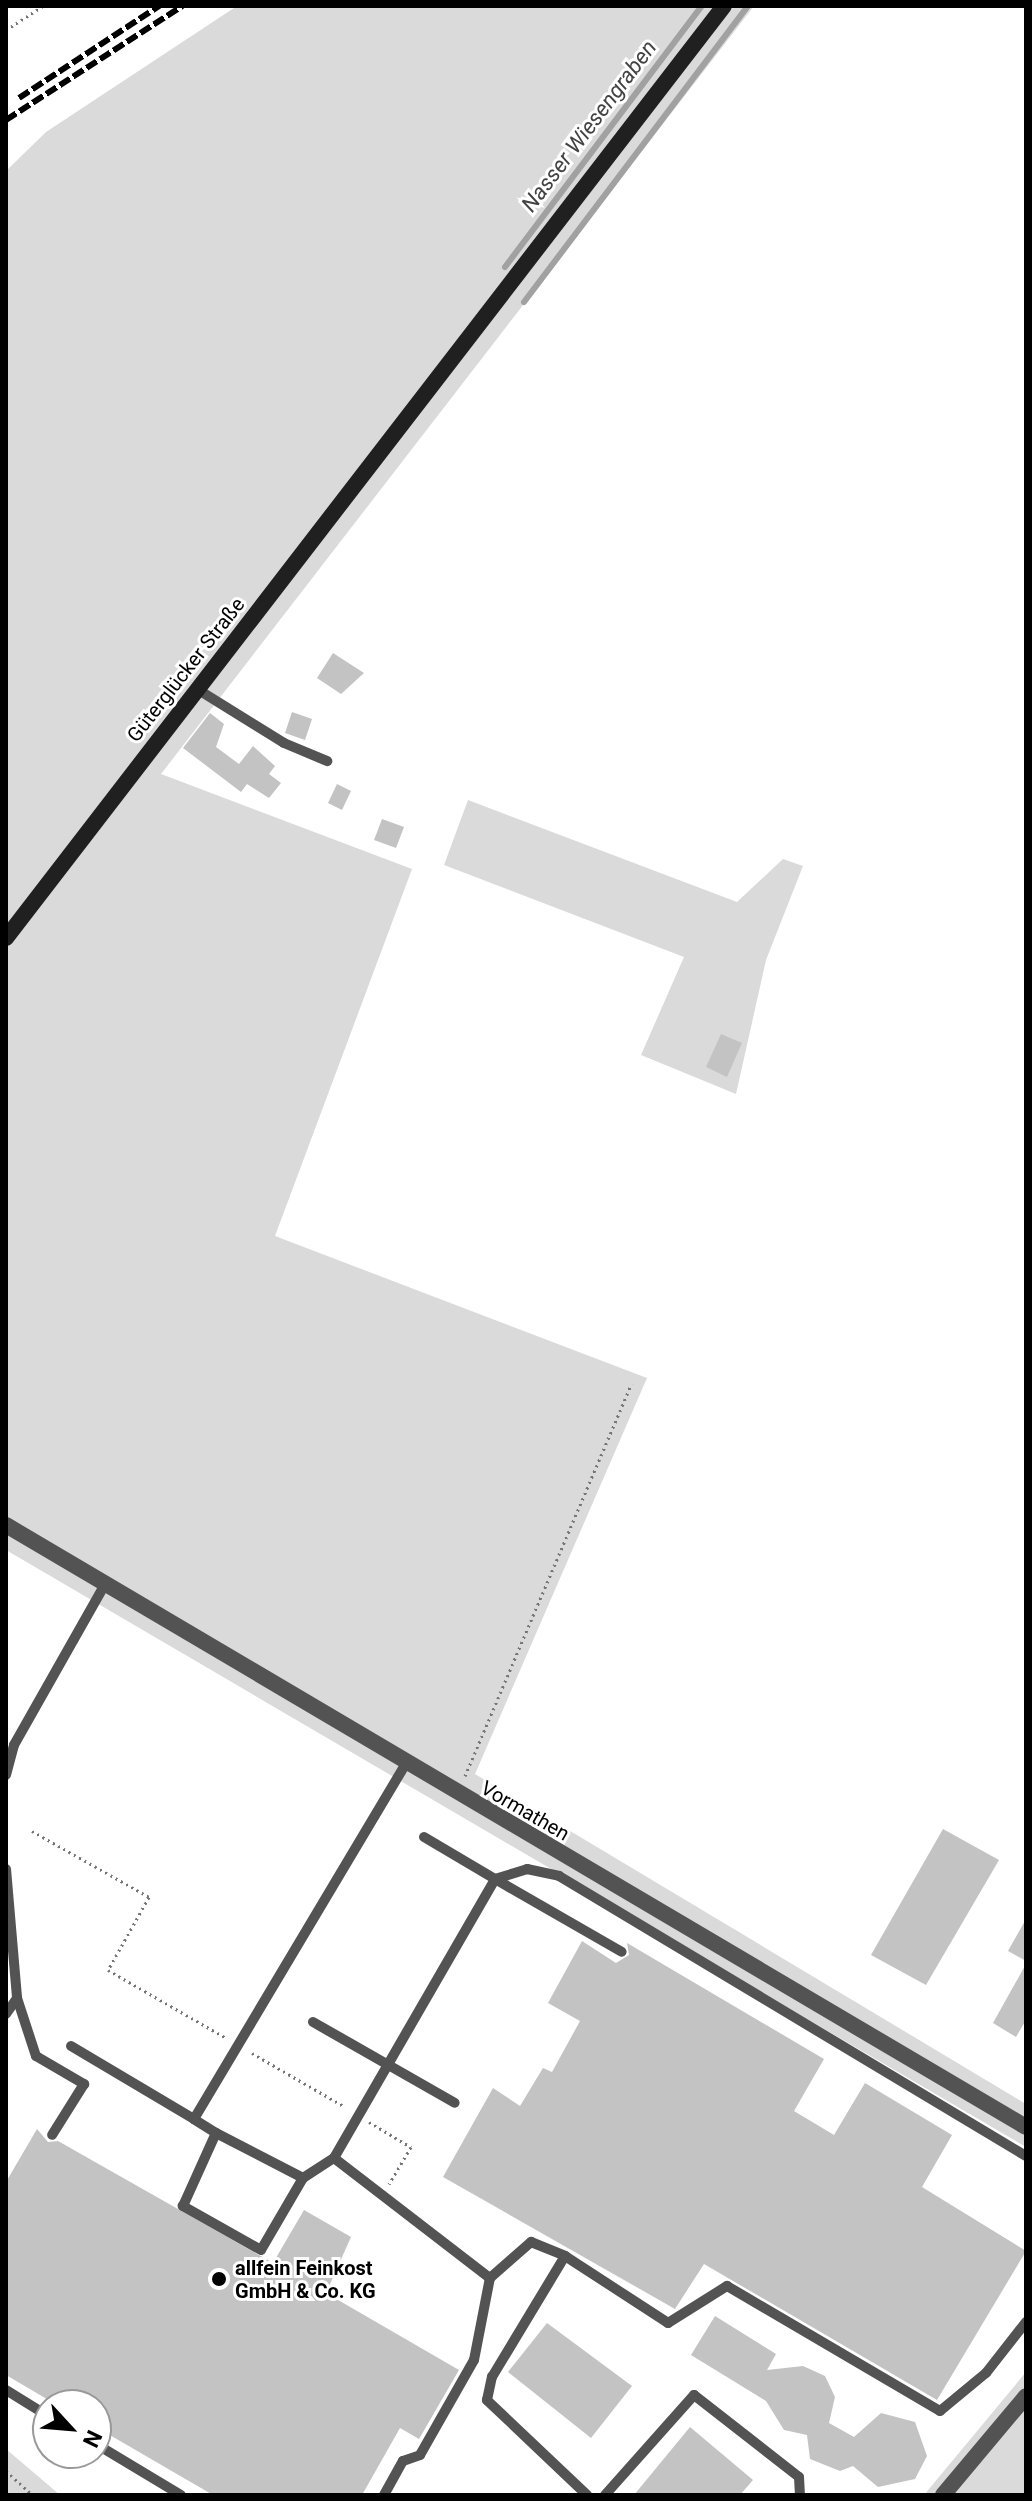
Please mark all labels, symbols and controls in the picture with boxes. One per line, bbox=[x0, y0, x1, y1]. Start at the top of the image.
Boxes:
water label: Nasser Wiesengraben bbox=[516, 35, 662, 217]
street label: Güterglücker Straße bbox=[122, 593, 250, 747]
street label: Vormathen bbox=[477, 1776, 573, 1846]
place label: allfein Feinkost GmbH & Co. KG bbox=[235, 2256, 376, 2303]
marker: allfein Feinkost GmbH & Co. KG bbox=[210, 2270, 228, 2288]
north arrow bbox=[32, 2389, 112, 2469]
text: N bbox=[78, 2426, 107, 2451]

